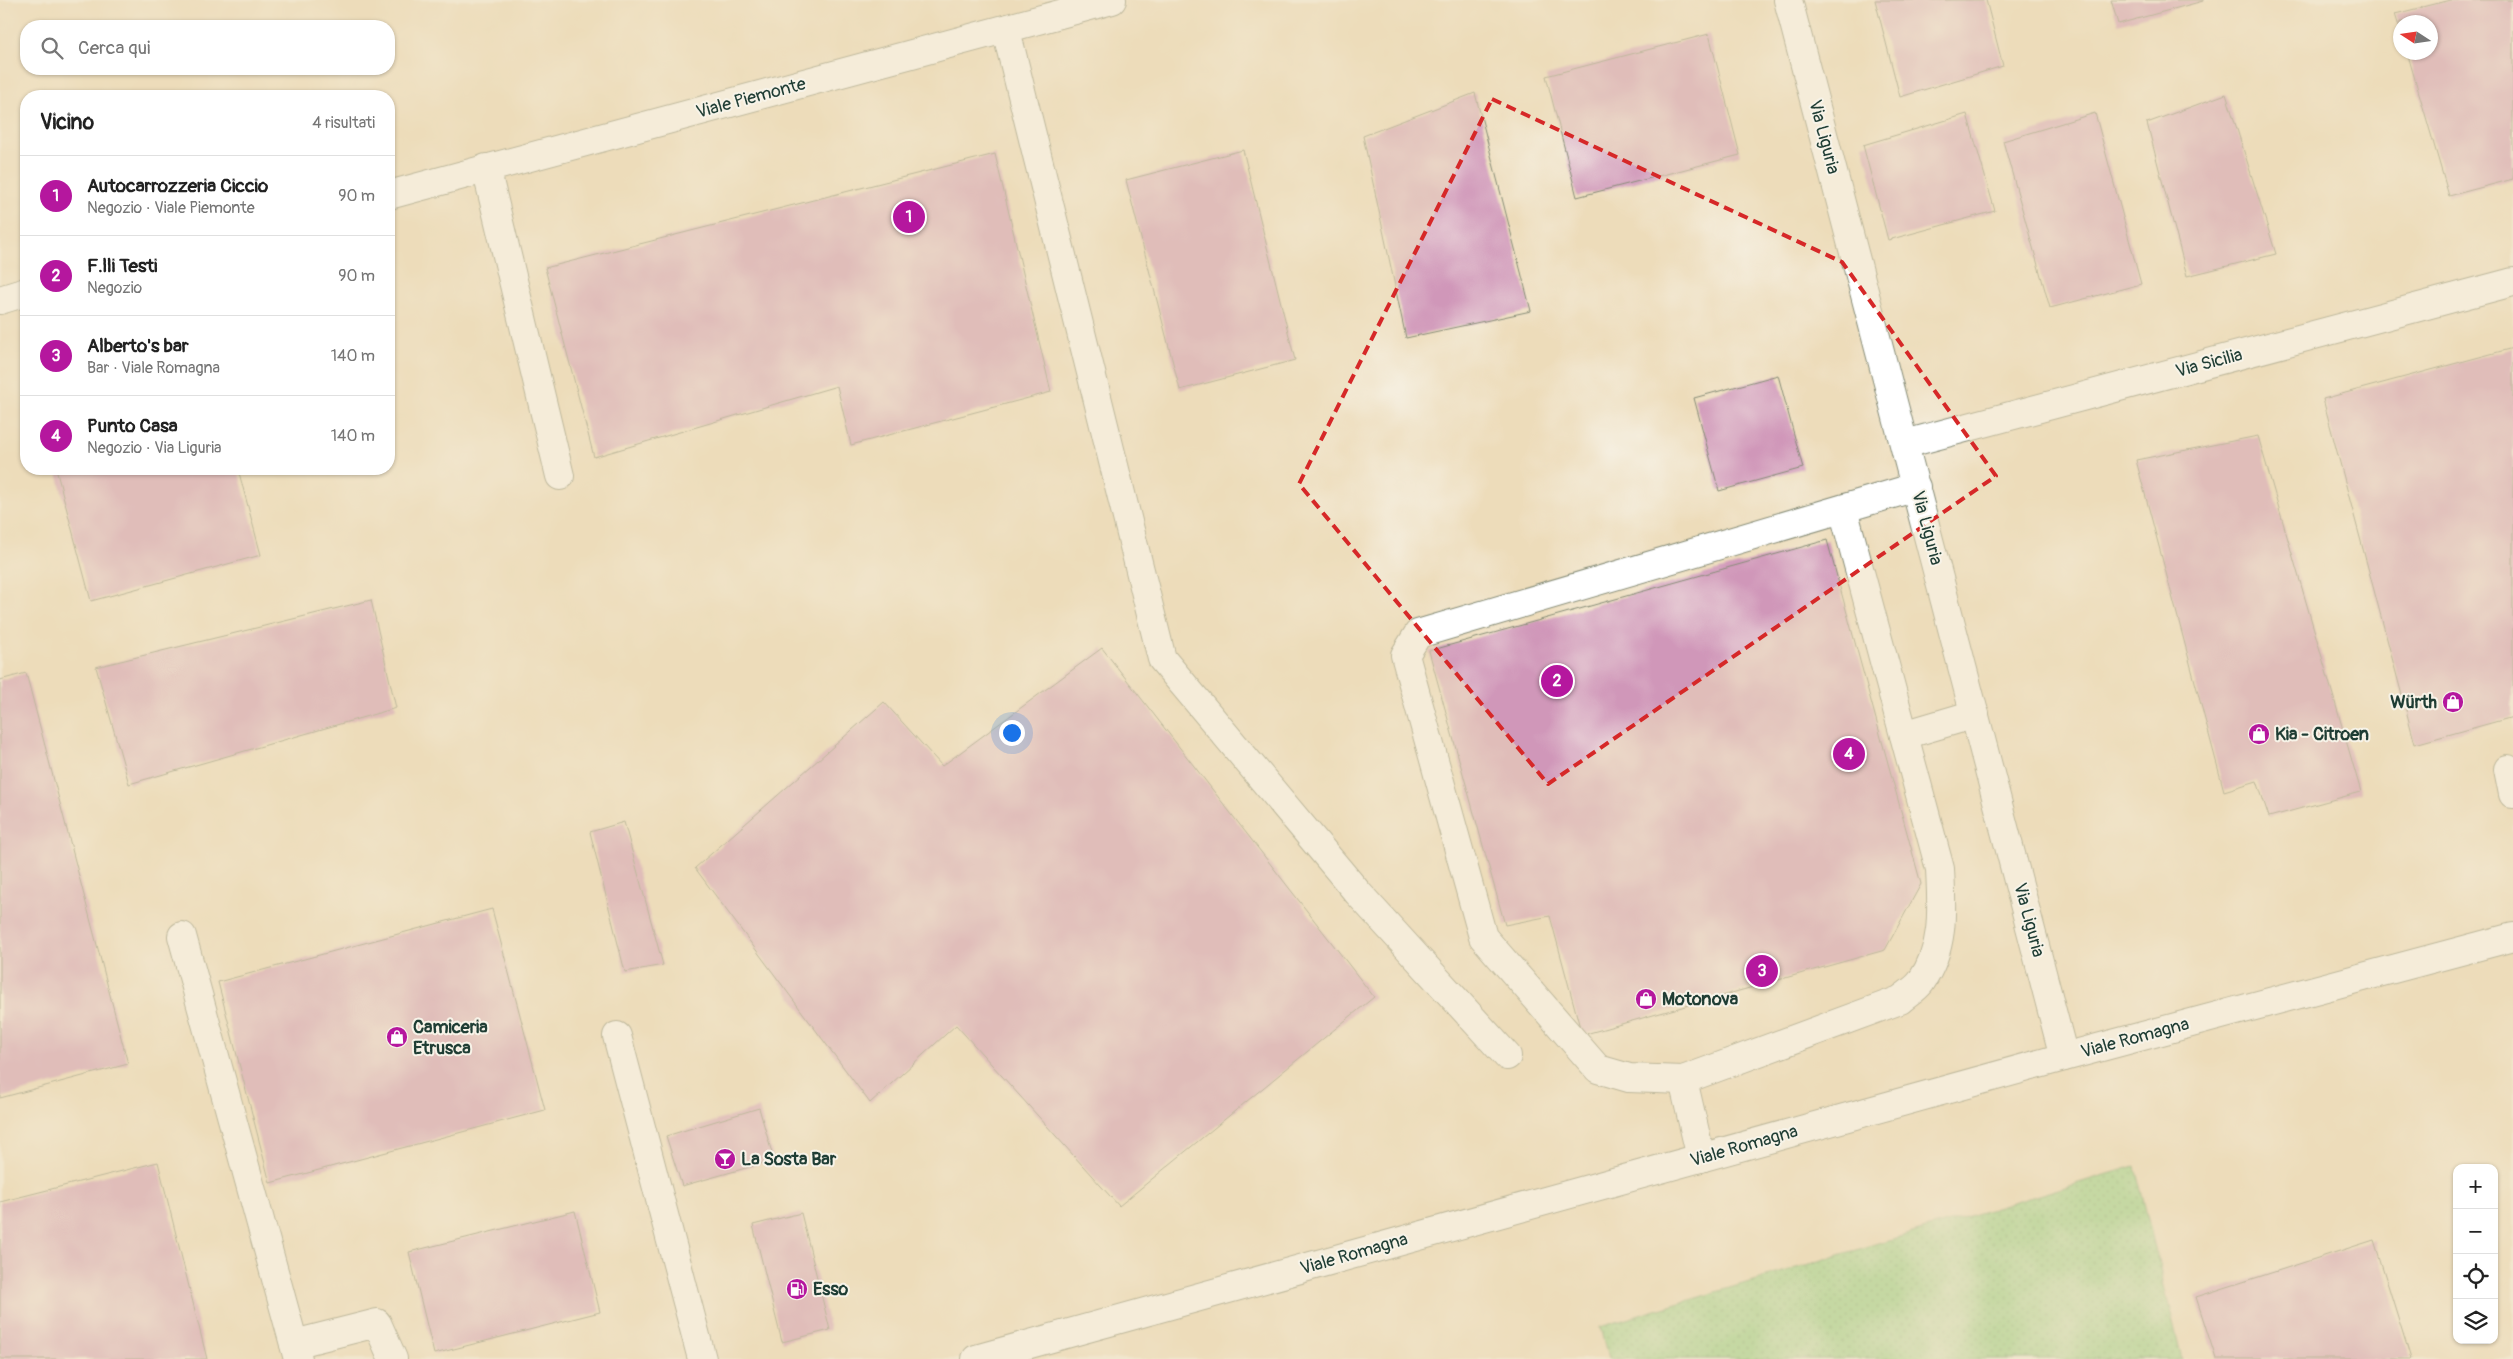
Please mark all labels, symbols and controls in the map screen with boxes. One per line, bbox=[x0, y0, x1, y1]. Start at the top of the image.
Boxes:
north arrow bbox=[2393, 15, 2438, 60]
search box bbox=[20, 20, 395, 75]
icon: search bbox=[38, 34, 66, 62]
text: Cerca qui bbox=[78, 36, 150, 60]
street label: Viale Piemonte bbox=[694, 72, 809, 124]
street label: Via Liguria bbox=[1803, 97, 1845, 177]
text: Vicino bbox=[40, 109, 94, 136]
text: 4 risultati bbox=[312, 113, 375, 133]
text: Autocarrozzeria Ciccio bbox=[87, 174, 268, 198]
text: 1 bbox=[53, 186, 59, 206]
text: 90 m bbox=[338, 186, 375, 206]
text: Negozio · Viale Piemonte bbox=[87, 198, 255, 218]
pin: 1 bbox=[893, 198, 925, 236]
text: F.lli Testi bbox=[87, 254, 157, 278]
text: 2 bbox=[52, 266, 60, 286]
text: 90 m bbox=[338, 266, 375, 286]
text: Negozio bbox=[87, 278, 142, 298]
text: Alberto's bar bbox=[87, 334, 189, 358]
street label: Via Sicilia bbox=[2173, 343, 2245, 383]
text: 3 bbox=[52, 346, 60, 366]
text: 140 m bbox=[331, 346, 375, 366]
text: Bar · Viale Romagna bbox=[87, 358, 220, 378]
text: Punto Casa bbox=[87, 414, 177, 438]
text: 4 bbox=[51, 426, 61, 446]
text: 140 m bbox=[331, 426, 375, 446]
text: Negozio · Via Liguria bbox=[87, 438, 222, 458]
street label: Via Liguria bbox=[1906, 488, 1948, 568]
pin: 2 bbox=[1541, 662, 1573, 700]
shop icon: Würth bbox=[2441, 690, 2465, 714]
place label: Würth bbox=[2390, 691, 2438, 714]
your location bbox=[999, 720, 1025, 746]
shop icon: Kia - Citroen bbox=[2247, 722, 2271, 746]
place label: Kia - Citroen bbox=[2275, 723, 2369, 746]
pin: 4 bbox=[1833, 735, 1865, 773]
street label: Via Liguria bbox=[2008, 880, 2050, 960]
pin: 3 bbox=[1746, 952, 1778, 990]
shop icon: Motonova bbox=[1634, 987, 1658, 1011]
place label: Motonova bbox=[1662, 988, 1739, 1011]
street label: Viale Romagna bbox=[2078, 1013, 2192, 1063]
place label: Camiceria Etrusca bbox=[413, 1016, 488, 1060]
shop icon: Camiceria Etrusca bbox=[385, 1025, 409, 1049]
street label: Viale Romagna bbox=[1688, 1120, 1800, 1172]
bar icon: La Sosta Bar bbox=[713, 1147, 737, 1171]
place label: La Sosta Bar bbox=[741, 1148, 837, 1171]
map controls bbox=[2453, 1164, 2498, 1344]
button: + bbox=[2453, 1164, 2498, 1209]
button: − bbox=[2453, 1209, 2498, 1254]
street label: Viale Romagna bbox=[1298, 1228, 1410, 1280]
button: locate bbox=[2453, 1254, 2498, 1299]
fuel station icon: Esso bbox=[785, 1277, 809, 1301]
place label: Esso bbox=[813, 1278, 848, 1301]
button: layers bbox=[2453, 1299, 2498, 1344]

